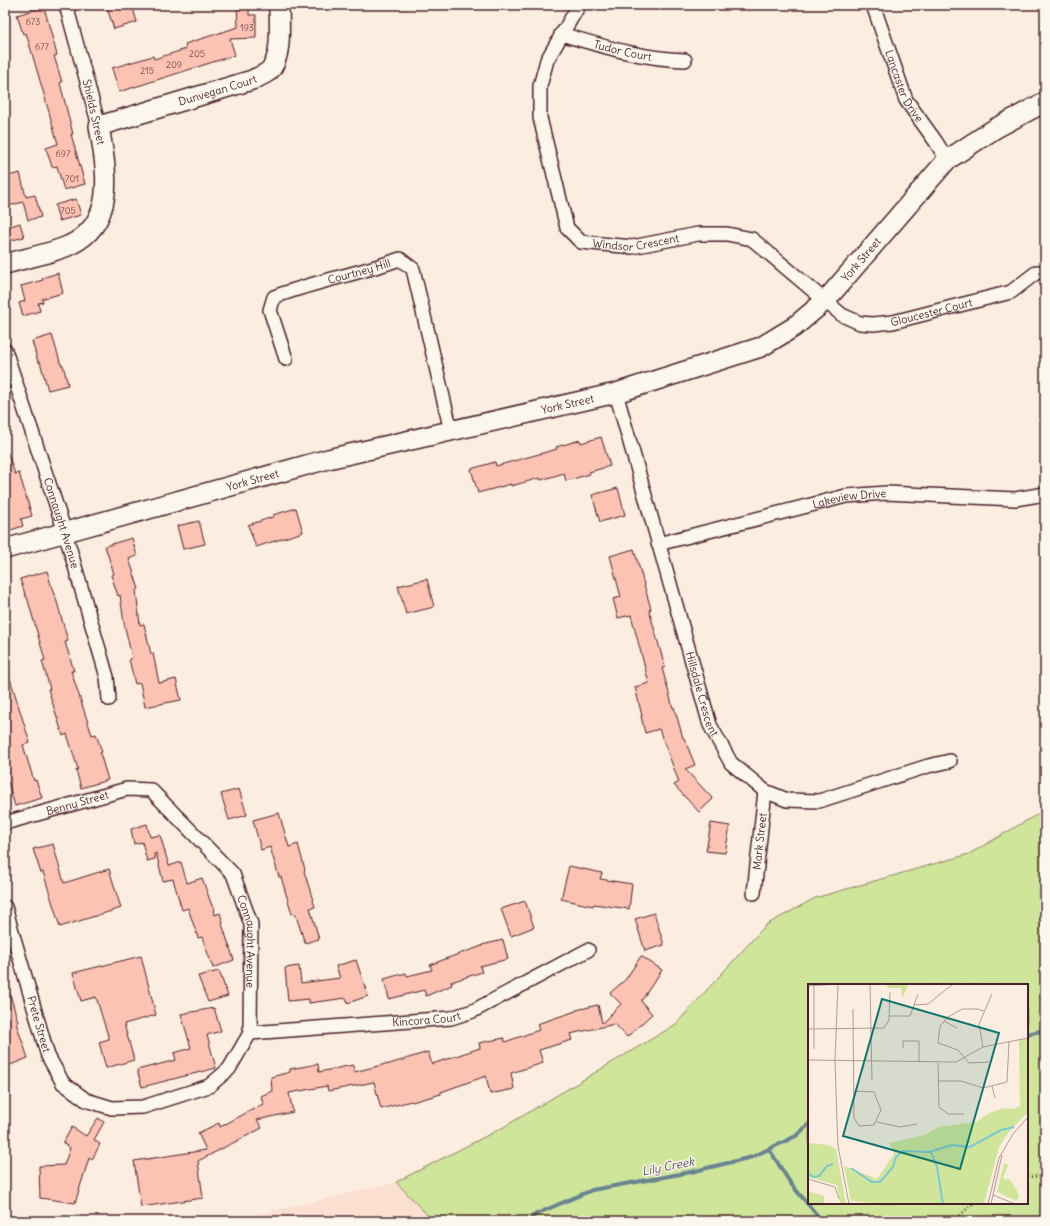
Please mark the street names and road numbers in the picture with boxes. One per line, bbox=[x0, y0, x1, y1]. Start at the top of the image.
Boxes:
street label: Tudor Court bbox=[592, 37, 653, 64]
street label: Lancaster Drive bbox=[882, 48, 927, 125]
street label: Dunvegan Court bbox=[177, 71, 259, 109]
street label: Shields Street bbox=[80, 78, 108, 146]
street label: Windsor Crescent bbox=[592, 231, 681, 254]
street label: York Street bbox=[838, 234, 884, 284]
street label: Courtney Hill bbox=[326, 256, 392, 287]
street label: Gloucester Court bbox=[889, 295, 974, 329]
street label: York Street bbox=[540, 391, 596, 417]
street label: York Street bbox=[225, 466, 281, 494]
street label: Connaught Avenue bbox=[41, 476, 82, 570]
street label: Lakeview Drive bbox=[811, 486, 887, 511]
street label: Hillsdale Crescent bbox=[683, 650, 722, 739]
street label: Benny Street bbox=[44, 787, 110, 818]
street label: Mark Street bbox=[750, 812, 770, 871]
street label: Connaught Avenue bbox=[234, 893, 258, 988]
street label: Prete Street bbox=[24, 994, 54, 1054]
street label: Kincora Court bbox=[392, 1008, 463, 1029]

